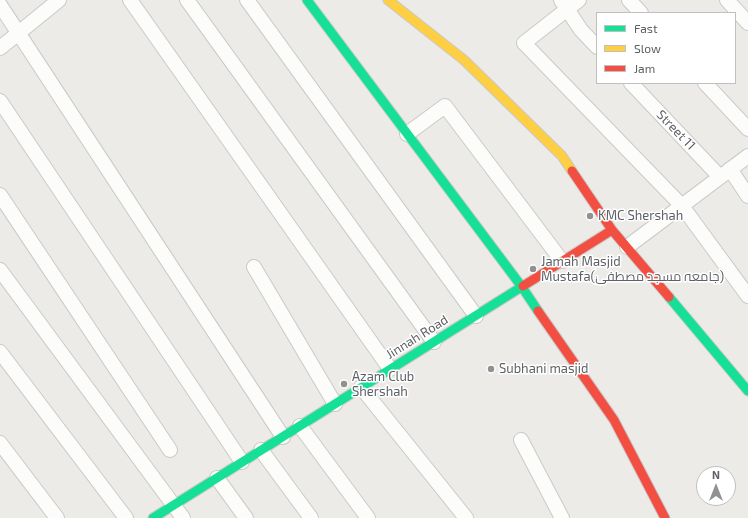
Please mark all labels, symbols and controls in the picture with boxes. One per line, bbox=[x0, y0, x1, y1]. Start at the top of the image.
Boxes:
legend bbox=[596, 12, 736, 84]
text: Fast bbox=[634, 21, 657, 35]
text: Slow bbox=[634, 41, 661, 55]
text: Jam bbox=[634, 61, 655, 75]
street label: Street 11 bbox=[653, 107, 699, 153]
place label: KMC Shershah bbox=[598, 208, 683, 224]
marker: KMC Shershah bbox=[585, 211, 595, 221]
place label: Jamah Masjid Mustafa(جامعہ مسجد مصطفیٰ) bbox=[541, 254, 724, 285]
marker: Jamah Masjid Mustafa(جامعہ مسجد مصطفیٰ) bbox=[528, 264, 538, 274]
street label: Jinnah Road bbox=[383, 312, 451, 362]
place label: Subhani masjid bbox=[499, 361, 589, 377]
marker: Subhani masjid bbox=[486, 364, 496, 374]
place label: Azam Club Shershah bbox=[352, 369, 414, 400]
marker: Azam Club Shershah bbox=[339, 379, 349, 389]
north arrow bbox=[696, 466, 736, 506]
text: N bbox=[712, 468, 720, 481]

